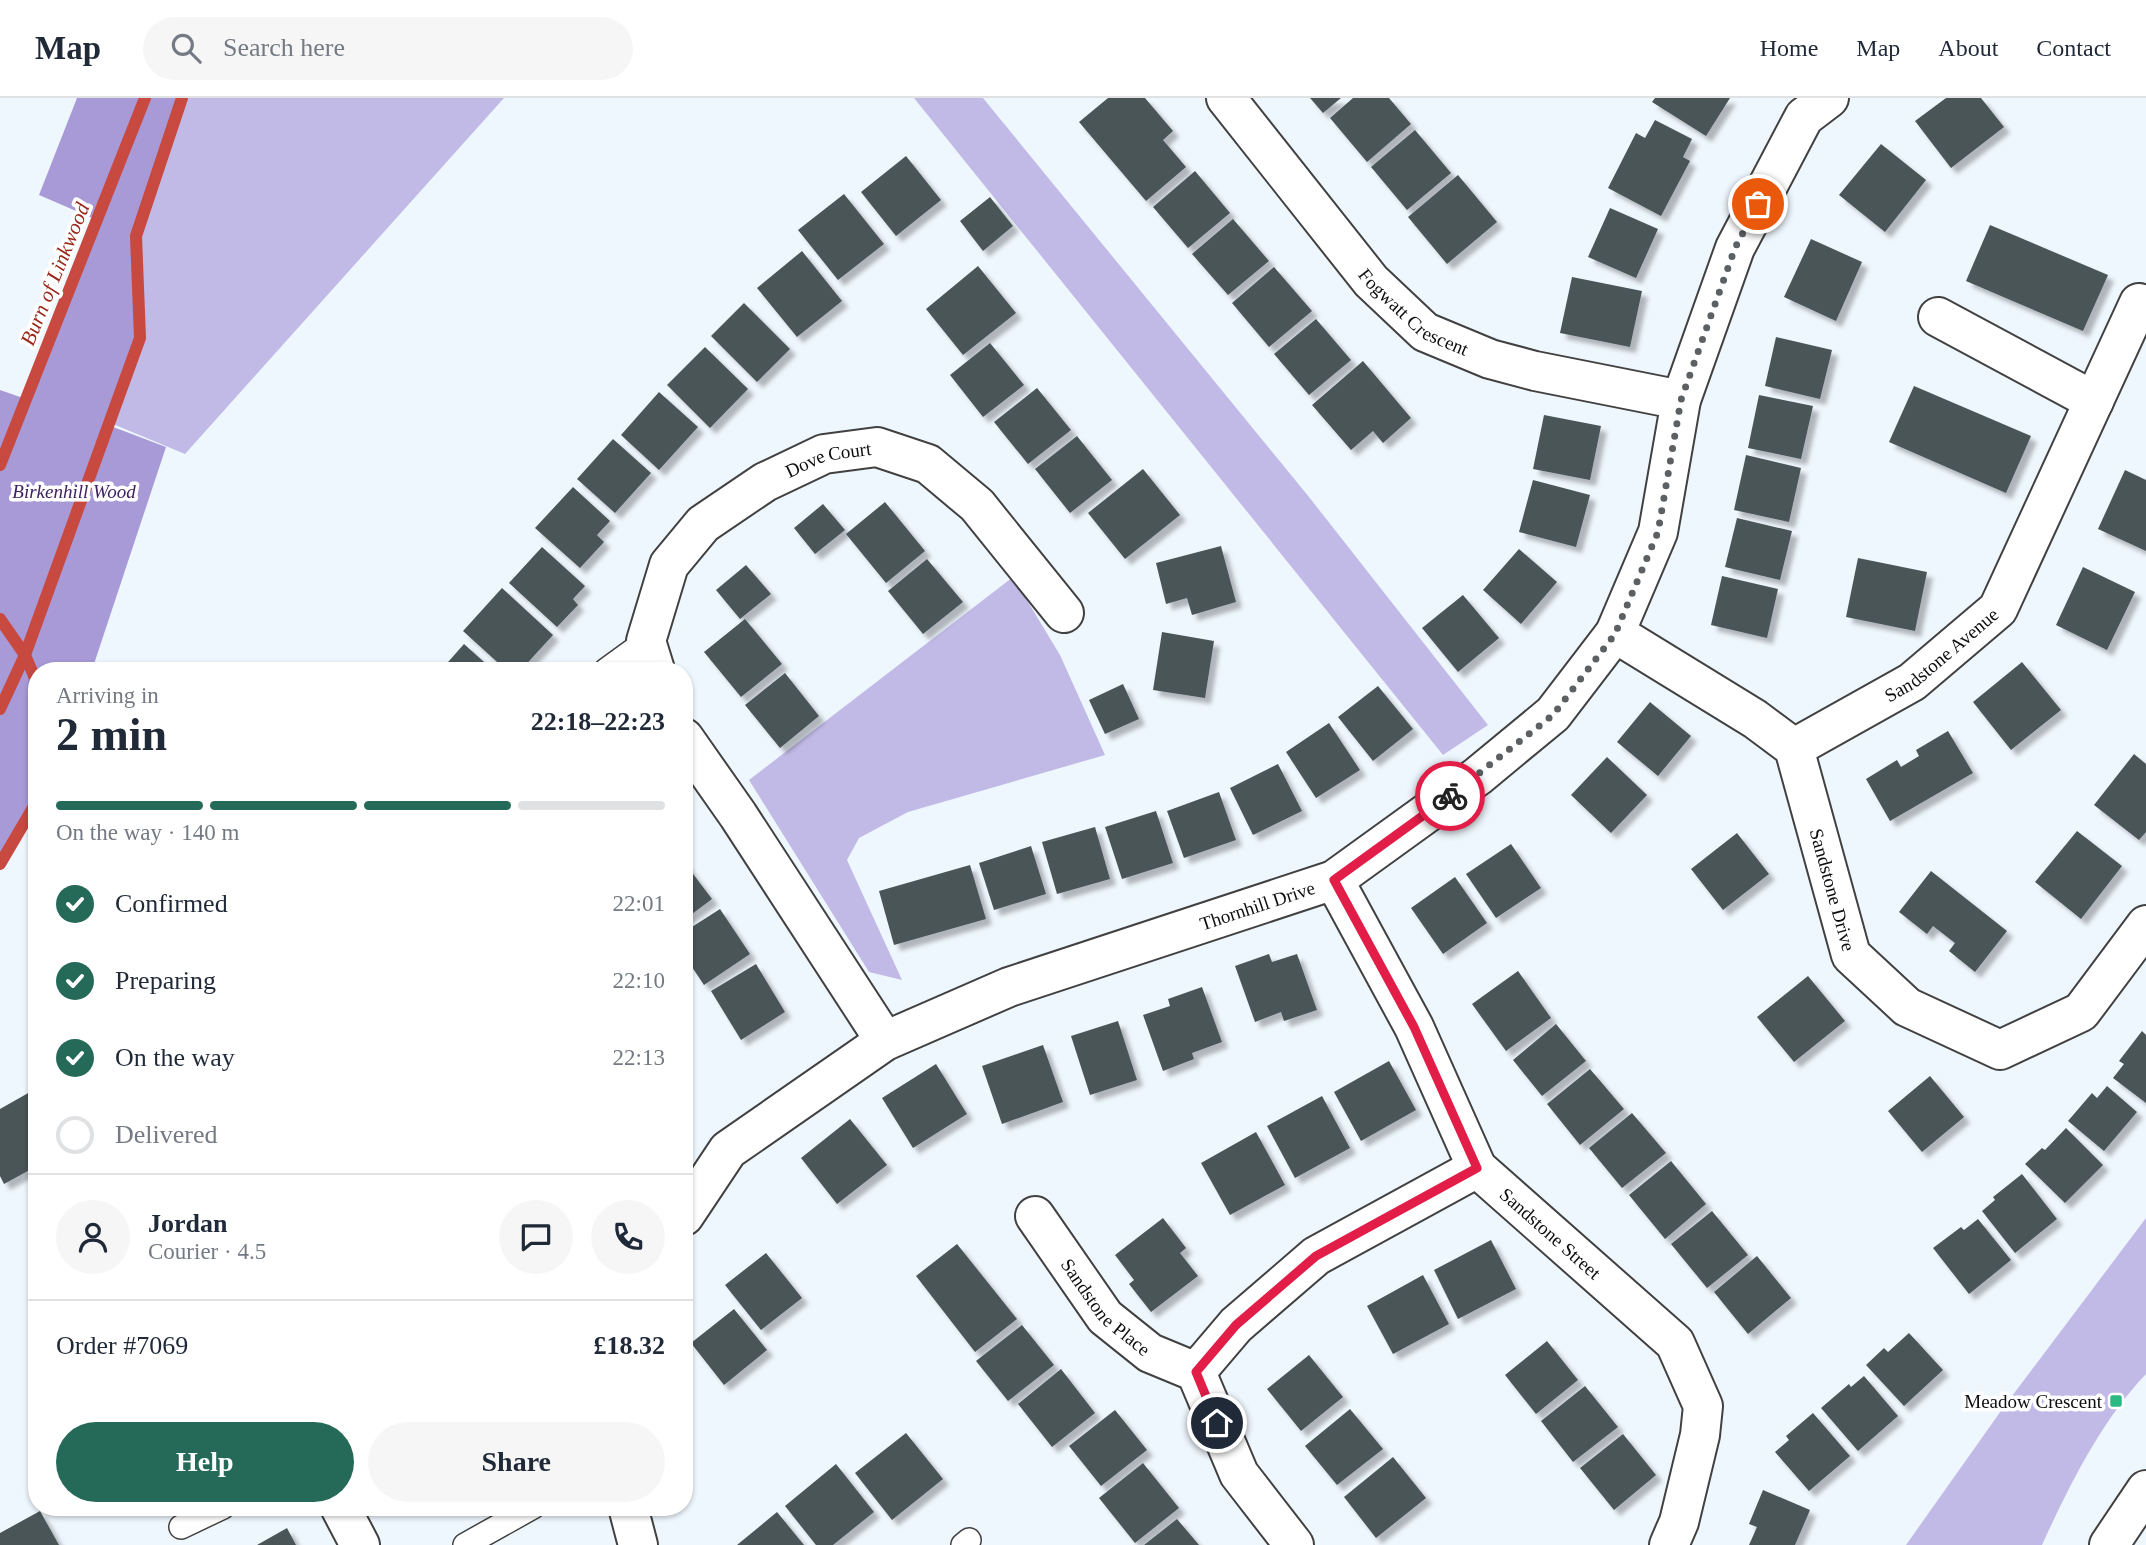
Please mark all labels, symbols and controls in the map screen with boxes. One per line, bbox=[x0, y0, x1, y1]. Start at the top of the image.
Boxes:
search box bbox=[143, 17, 633, 80]
icon: search bbox=[167, 29, 205, 67]
text: Map bbox=[35, 30, 101, 66]
text: Search here bbox=[223, 33, 345, 62]
text: Home bbox=[1760, 35, 1818, 61]
text: Map bbox=[1856, 35, 1900, 61]
text: About bbox=[1938, 35, 1998, 61]
text: Contact bbox=[2036, 35, 2111, 61]
pin bbox=[1728, 174, 1788, 234]
icon: bag bbox=[1739, 185, 1777, 223]
water label: Burn of Linkwood bbox=[15, 199, 95, 349]
street label: Fogwatt Crescent bbox=[1355, 264, 1472, 360]
street label: Dove Court bbox=[782, 437, 873, 481]
park label: Birkenhill Wood bbox=[12, 481, 136, 502]
street label: Sandstone Avenue bbox=[1881, 603, 2002, 706]
text: Arriving in bbox=[56, 683, 159, 708]
text: 22:18–22:23 bbox=[531, 707, 665, 736]
text: 2 min bbox=[56, 709, 167, 760]
courier bbox=[1415, 761, 1485, 831]
icon: bike bbox=[1431, 777, 1469, 815]
text: On the way · 140 m bbox=[56, 820, 239, 845]
street label: Sandstone Drive bbox=[1806, 826, 1860, 953]
street label: Thornhill Drive bbox=[1197, 877, 1317, 934]
icon: check bbox=[56, 885, 94, 923]
text: Confirmed bbox=[115, 889, 228, 918]
text: 22:01 bbox=[613, 891, 665, 916]
icon: check bbox=[56, 962, 94, 1000]
text: Preparing bbox=[115, 966, 216, 995]
text: 22:10 bbox=[613, 968, 665, 993]
icon: check bbox=[56, 1039, 94, 1077]
text: On the way bbox=[115, 1043, 235, 1072]
text: 22:13 bbox=[613, 1045, 665, 1070]
text: Delivered bbox=[115, 1120, 218, 1149]
street label: Sandstone Street bbox=[1496, 1183, 1606, 1284]
button: person bbox=[56, 1200, 130, 1274]
button: chat bbox=[499, 1200, 573, 1274]
button: phone bbox=[591, 1200, 665, 1274]
text: Jordan bbox=[148, 1209, 227, 1238]
text: Courier · 4.5 bbox=[148, 1239, 266, 1264]
street label: Sandstone Place bbox=[1057, 1254, 1155, 1360]
text: Order #7069 bbox=[56, 1331, 188, 1360]
text: £18.32 bbox=[594, 1331, 665, 1360]
place label: Meadow Crescent bbox=[1964, 1391, 2103, 1412]
pin bbox=[1187, 1393, 1247, 1453]
marker: Meadow Crescent bbox=[2108, 1393, 2124, 1409]
icon: home bbox=[1198, 1404, 1236, 1442]
button: Help bbox=[56, 1422, 354, 1502]
button: Share bbox=[368, 1422, 665, 1502]

